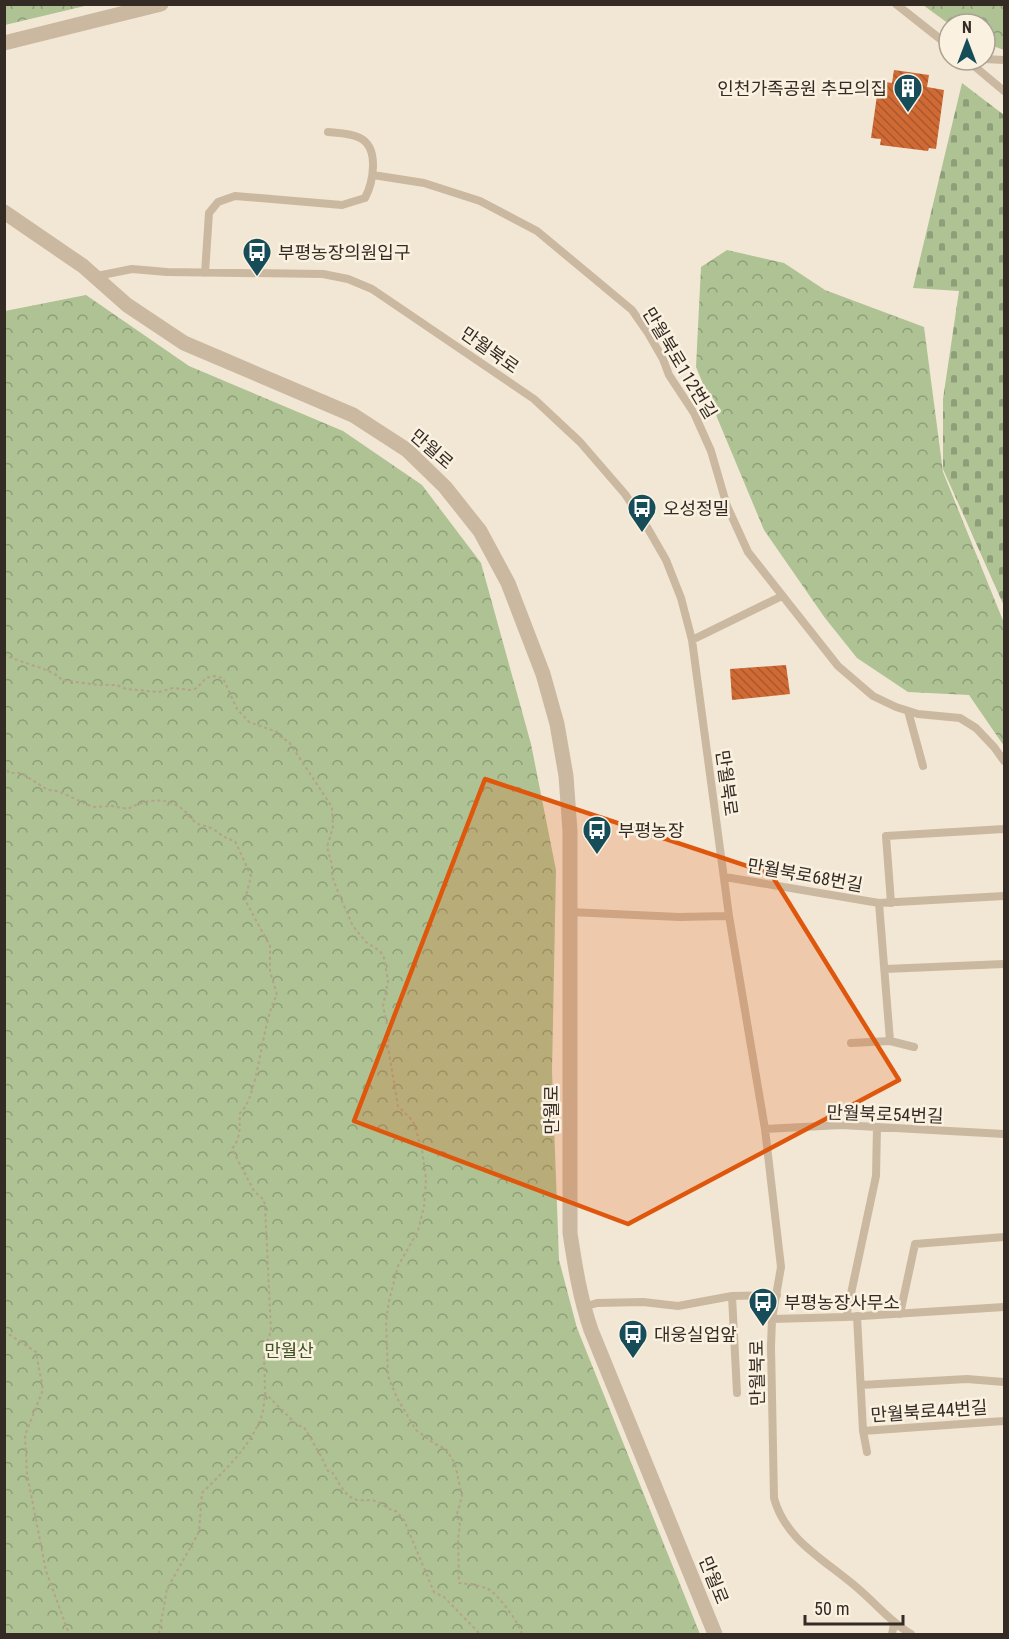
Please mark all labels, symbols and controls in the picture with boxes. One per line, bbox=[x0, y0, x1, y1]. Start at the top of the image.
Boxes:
north arrow bbox=[937, 12, 997, 72]
text: N bbox=[962, 18, 972, 37]
building icon: 인천가족공원 추모의집 bbox=[892, 72, 924, 114]
place label: 인천가족공원 추모의집 bbox=[717, 78, 887, 99]
bus stop icon: 부평농장의원입구 bbox=[241, 236, 273, 278]
place label: 부평농장의원입구 bbox=[278, 242, 410, 263]
street label: 만월북로112번길 bbox=[639, 304, 721, 422]
street label: 만월북로 bbox=[457, 322, 523, 378]
street label: 만월로 bbox=[406, 425, 458, 473]
bus stop icon: 오성정밀 bbox=[626, 492, 658, 534]
place label: 오성정밀 bbox=[663, 498, 729, 519]
street label: 만월북로 bbox=[712, 749, 742, 817]
bus stop icon: 부평농장 bbox=[581, 814, 613, 856]
place label: 부평농장 bbox=[618, 820, 684, 841]
street label: 만월북로68번길 bbox=[745, 854, 865, 896]
street label: 만월로 bbox=[541, 1085, 562, 1135]
street label: 만월북로54번길 bbox=[826, 1101, 944, 1127]
bus stop icon: 부평농장사무소 bbox=[747, 1286, 779, 1328]
place label: 부평농장사무소 bbox=[784, 1292, 900, 1313]
bus stop icon: 대웅실업앞 bbox=[617, 1318, 649, 1360]
place label: 대웅실업앞 bbox=[654, 1324, 737, 1345]
park label: 만월산 bbox=[264, 1340, 314, 1361]
street label: 만월북로 bbox=[746, 1340, 768, 1406]
street label: 만월북로44번길 bbox=[870, 1396, 988, 1426]
street label: 만월로 bbox=[695, 1553, 733, 1607]
scale bar bbox=[805, 1588, 902, 1626]
text: 50 m bbox=[814, 1598, 849, 1619]

